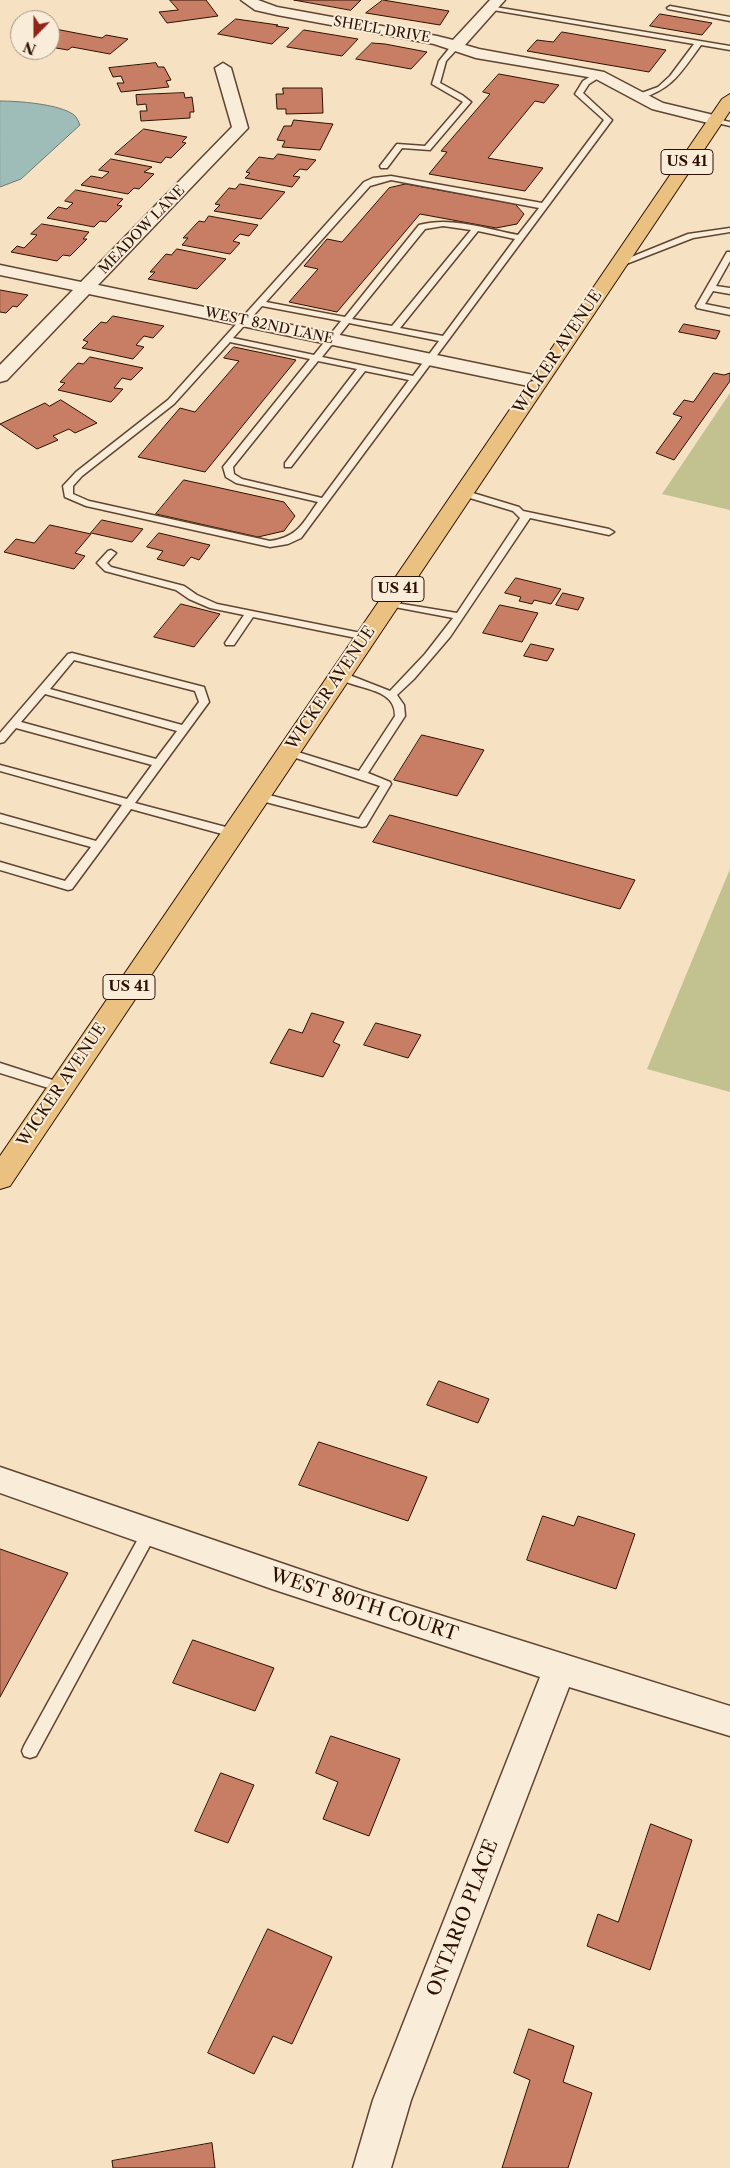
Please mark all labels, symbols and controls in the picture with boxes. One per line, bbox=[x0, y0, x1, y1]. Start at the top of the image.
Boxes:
north arrow bbox=[10, 10, 60, 60]
street label: SHELL DRIVE bbox=[332, 13, 432, 47]
text: N bbox=[21, 37, 39, 59]
road number: US 41 bbox=[661, 150, 713, 174]
street label: MEADOW LANE bbox=[95, 182, 189, 278]
street label: WICKER AVENUE bbox=[510, 287, 606, 417]
street label: WEST 82ND LANE bbox=[203, 304, 335, 348]
road number: US 41 bbox=[372, 576, 424, 602]
street label: WICKER AVENUE bbox=[283, 623, 379, 753]
road number: US 41 bbox=[103, 974, 155, 1000]
street label: WICKER AVENUE bbox=[14, 1020, 110, 1150]
street label: WEST 80TH COURT bbox=[267, 1564, 461, 1646]
street label: ONTARIO PLACE bbox=[423, 1836, 503, 2000]

